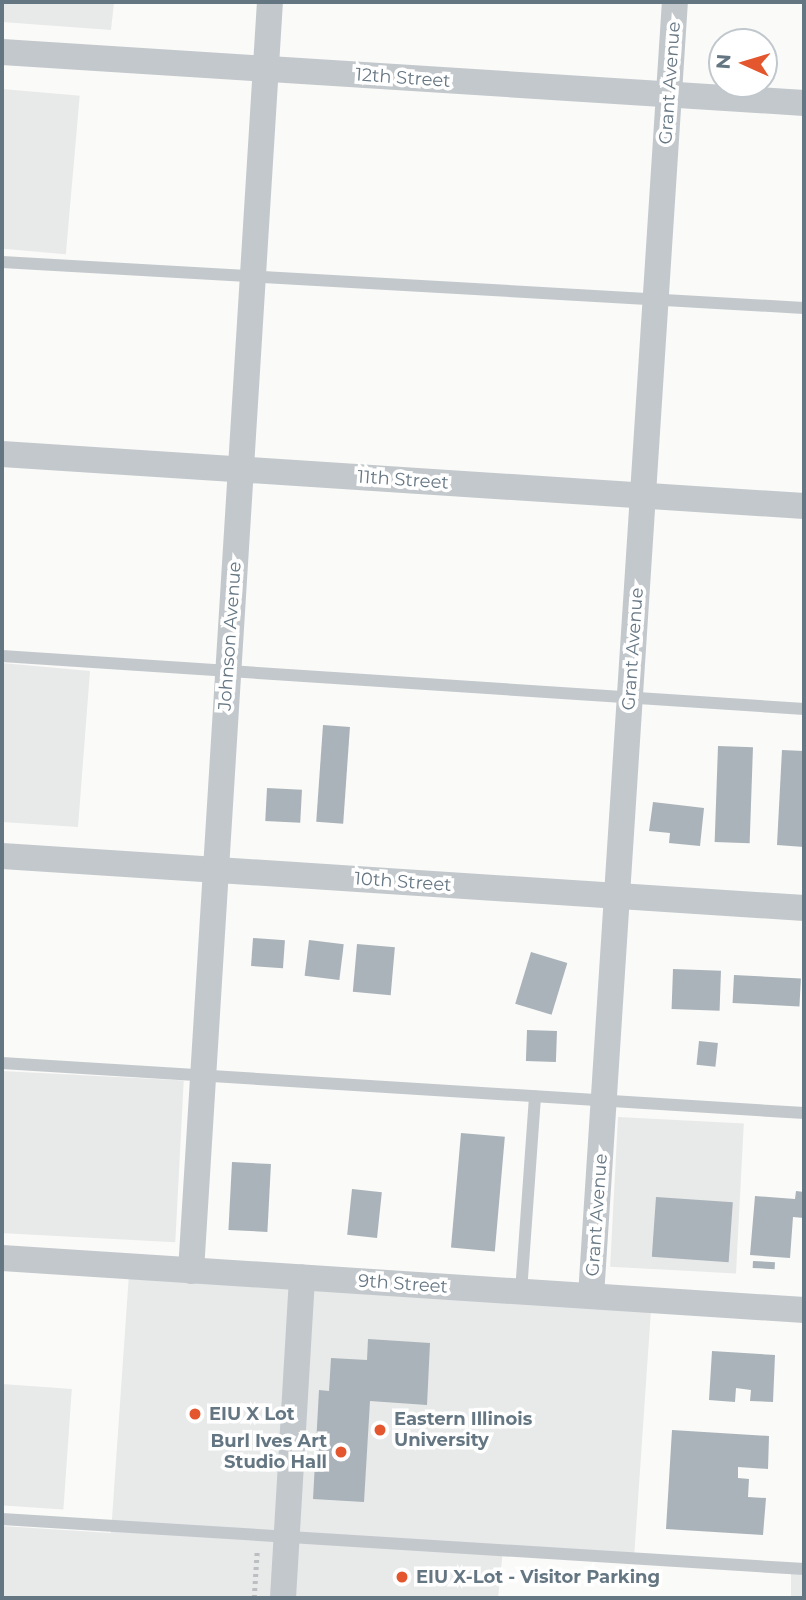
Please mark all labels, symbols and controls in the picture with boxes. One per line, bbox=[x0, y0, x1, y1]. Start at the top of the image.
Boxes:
street label: Grant Avenue bbox=[655, 21, 685, 145]
north arrow bbox=[708, 28, 778, 98]
text: N bbox=[712, 53, 736, 70]
street label: 12th Street bbox=[355, 64, 451, 92]
street label: 11th Street bbox=[357, 466, 449, 494]
street label: Johnson Avenue bbox=[214, 561, 246, 711]
street label: Grant Avenue bbox=[618, 587, 648, 711]
street label: 10th Street bbox=[354, 868, 452, 896]
street label: Grant Avenue bbox=[582, 1153, 612, 1277]
street label: 9th Street bbox=[357, 1270, 449, 1298]
place label: EIU X Lot bbox=[209, 1403, 295, 1425]
marker: EIU X Lot bbox=[187, 1406, 203, 1422]
place label: Eastern Illinois University bbox=[394, 1409, 532, 1452]
marker: Eastern Illinois University bbox=[372, 1422, 388, 1438]
place label: Burl Ives Art Studio Hall bbox=[211, 1431, 327, 1474]
marker: Burl Ives Art Studio Hall bbox=[333, 1444, 349, 1460]
place label: EIU X-Lot - Visitor Parking bbox=[416, 1566, 660, 1588]
marker: EIU X-Lot - Visitor Parking bbox=[394, 1569, 410, 1585]

